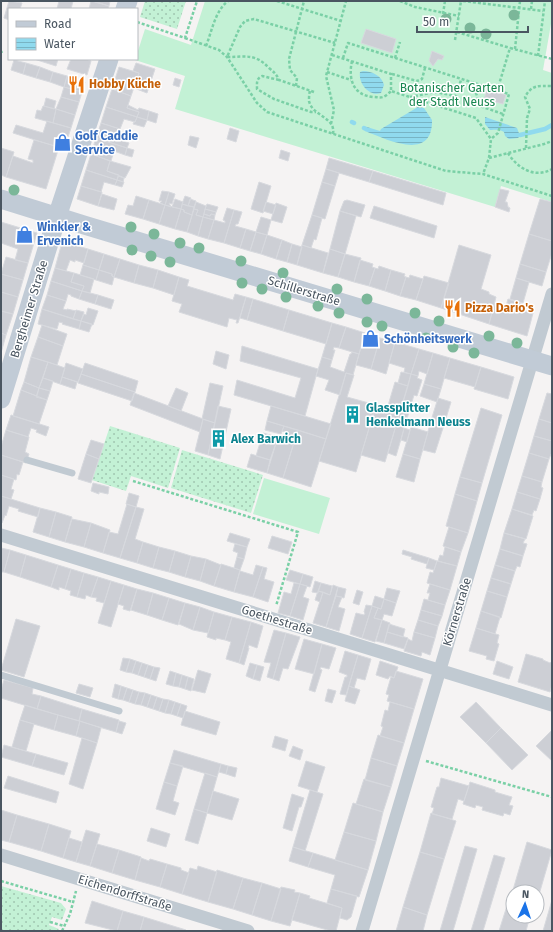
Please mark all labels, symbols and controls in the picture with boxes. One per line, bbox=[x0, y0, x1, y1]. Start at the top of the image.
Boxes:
legend bbox=[8, 8, 138, 60]
scale bar bbox=[417, 8, 528, 34]
text: 50 m bbox=[423, 15, 449, 29]
text: Road bbox=[44, 17, 72, 31]
text: Water bbox=[44, 37, 76, 51]
restaurant icon: Hobby Küche bbox=[66, 74, 86, 94]
place label: Hobby Küche bbox=[89, 77, 161, 91]
park label: Botanischer Garten der Stadt Neuss bbox=[400, 81, 504, 109]
place label: Golf Caddie Service bbox=[75, 129, 139, 157]
shop icon: Golf Caddie Service bbox=[52, 133, 72, 153]
place label: Winkler & Ervenich bbox=[37, 220, 91, 248]
shop icon: Winkler & Ervenich bbox=[14, 224, 34, 244]
street label: Bergheimer Straße bbox=[7, 258, 51, 360]
street label: Schillerstraße bbox=[266, 273, 342, 309]
restaurant icon: Pizza Dario's bbox=[442, 298, 462, 318]
place label: Pizza Dario's bbox=[465, 301, 534, 315]
shop icon: Schönheitswerk bbox=[361, 329, 381, 349]
place label: Schönheitswerk bbox=[384, 332, 472, 346]
place label: Glassplitter Henkelmann Neuss bbox=[366, 401, 471, 429]
building icon: Glassplitter Henkelmann Neuss bbox=[343, 405, 363, 425]
building icon: Alex Barwich bbox=[208, 429, 228, 449]
place label: Alex Barwich bbox=[230, 432, 301, 446]
street label: Körnerstraße bbox=[440, 576, 474, 648]
street label: Goethestraße bbox=[240, 603, 314, 637]
street label: Eichendorffstraße bbox=[76, 872, 174, 914]
north arrow bbox=[505, 884, 545, 924]
text: N bbox=[522, 888, 529, 901]

